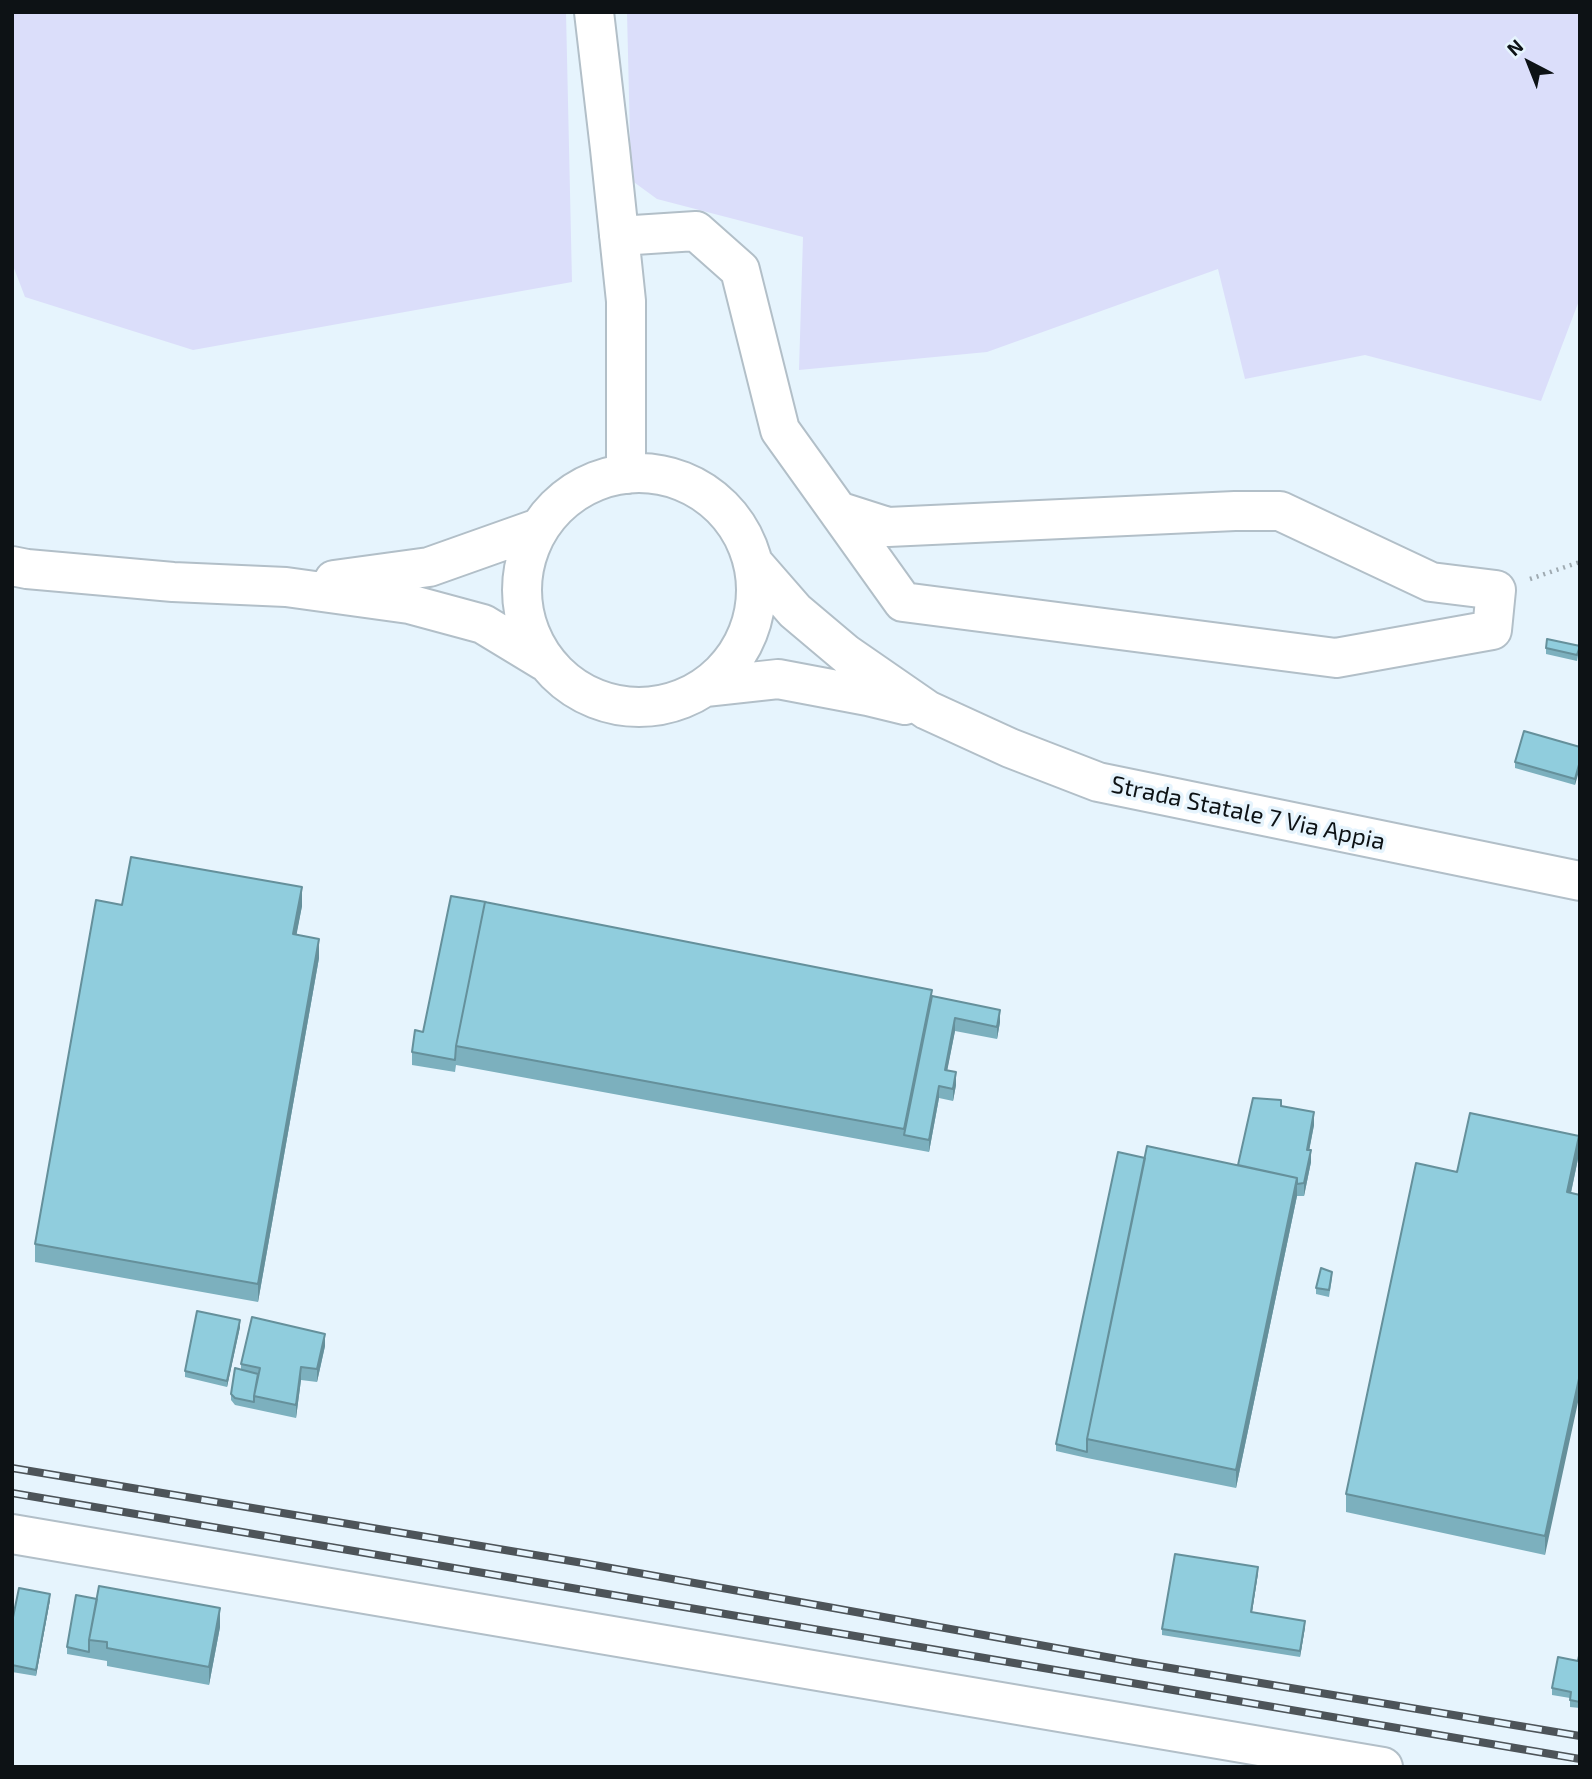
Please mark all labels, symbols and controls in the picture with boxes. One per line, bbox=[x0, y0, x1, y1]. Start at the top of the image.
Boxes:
north arrow bbox=[1494, 28, 1564, 98]
text: N bbox=[1502, 34, 1527, 60]
street label: Strada Statale 7 Via Appia bbox=[1108, 770, 1388, 856]

